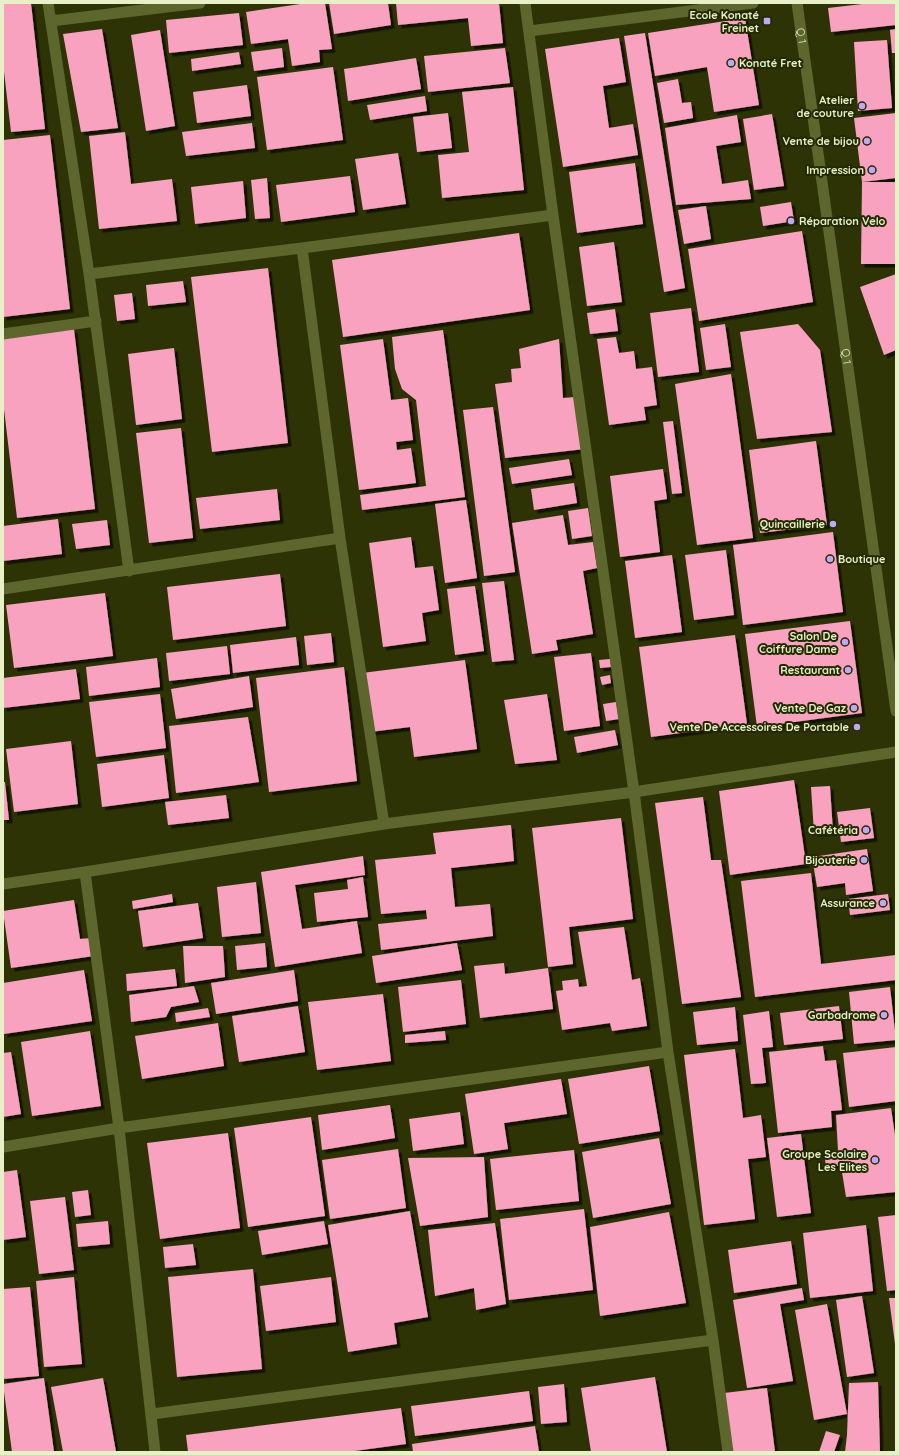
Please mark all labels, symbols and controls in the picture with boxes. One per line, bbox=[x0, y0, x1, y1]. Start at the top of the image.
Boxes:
place label: Ecole Konaté Freinet bbox=[690, 8, 759, 35]
marker: Ecole Konaté Freinet bbox=[762, 16, 772, 26]
street label: Q 1 bbox=[794, 27, 810, 44]
place label: Konaté Fret bbox=[739, 56, 802, 70]
marker: Konaté Fret bbox=[726, 58, 736, 68]
place label: Atelier de couture bbox=[797, 93, 855, 120]
marker: Atelier de couture bbox=[857, 101, 867, 111]
place label: Vente de bijou bbox=[782, 134, 859, 148]
marker: Vente de bijou bbox=[862, 136, 872, 146]
place label: Impression bbox=[806, 163, 864, 177]
marker: Impression bbox=[867, 165, 877, 175]
place label: Réparation Velo bbox=[799, 214, 886, 228]
marker: Réparation Velo bbox=[786, 216, 796, 226]
street label: Q 1 bbox=[838, 348, 854, 365]
place label: Quincaillerie bbox=[760, 517, 825, 531]
marker: Quincaillerie bbox=[828, 519, 838, 529]
place label: Boutique bbox=[838, 552, 886, 566]
marker: Boutique bbox=[825, 554, 835, 564]
place label: Salon De Coiffure Dame bbox=[759, 629, 838, 656]
marker: Salon De Coiffure Dame bbox=[840, 637, 850, 647]
place label: Restaurant bbox=[780, 663, 840, 677]
marker: Restaurant bbox=[843, 665, 853, 675]
place label: Vente De Gaz bbox=[774, 701, 847, 715]
marker: Vente De Gaz bbox=[849, 703, 859, 713]
place label: Vente De Accessoires De Portable bbox=[669, 720, 849, 734]
marker: Vente De Accessoires De Portable bbox=[852, 722, 862, 732]
place label: Cafétéria bbox=[808, 823, 858, 837]
marker: Cafétéria bbox=[861, 825, 871, 835]
place label: Bijouterie bbox=[805, 853, 856, 867]
marker: Bijouterie bbox=[859, 855, 869, 865]
place label: Assurance bbox=[821, 896, 876, 910]
marker: Assurance bbox=[878, 898, 888, 908]
place label: Garbadrome bbox=[808, 1008, 877, 1022]
marker: Garbadrome bbox=[879, 1010, 889, 1020]
place label: Groupe Scolaire Les Elites bbox=[782, 1147, 868, 1174]
marker: Groupe Scolaire Les Elites bbox=[870, 1155, 880, 1165]

